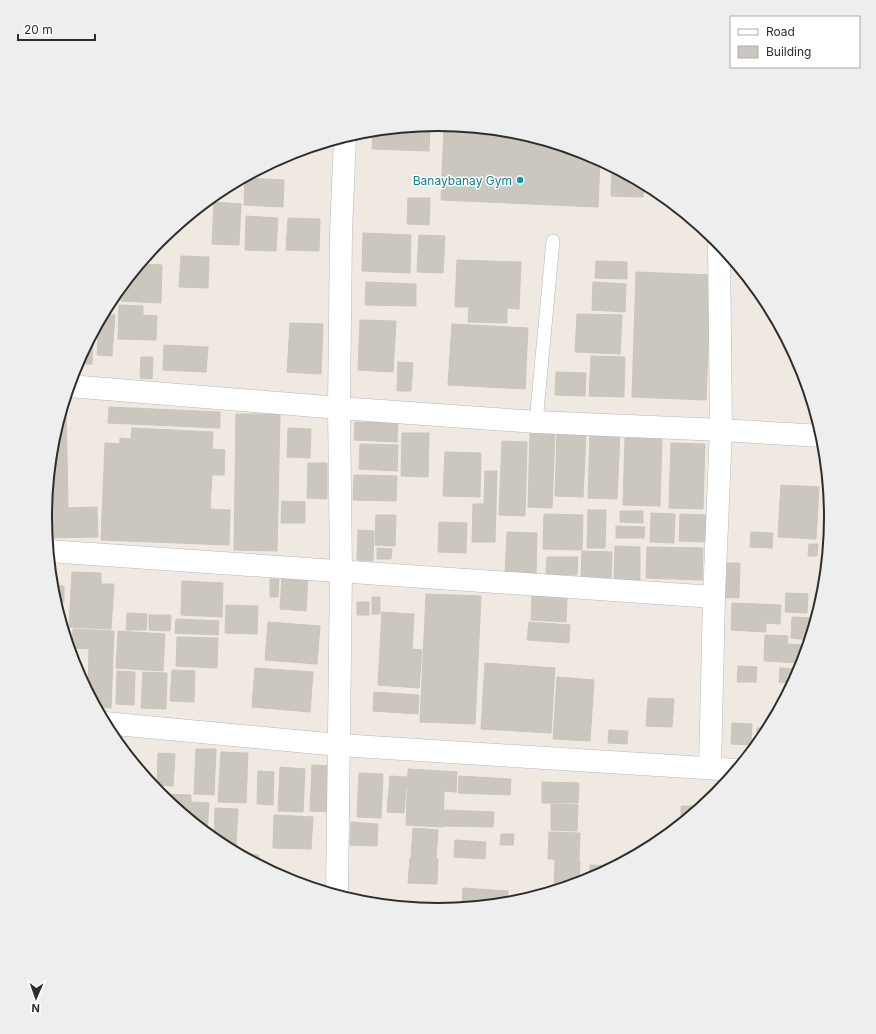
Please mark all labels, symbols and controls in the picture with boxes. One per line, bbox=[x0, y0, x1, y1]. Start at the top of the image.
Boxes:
scale bar bbox=[18, 16, 95, 42]
legend bbox=[730, 16, 860, 68]
text: 20 m bbox=[24, 22, 53, 37]
text: Road bbox=[766, 24, 795, 39]
text: Building bbox=[766, 44, 811, 59]
place label: Banaybanay Gym bbox=[413, 173, 512, 188]
marker: Banaybanay Gym bbox=[515, 175, 525, 185]
north arrow bbox=[16, 978, 56, 1018]
text: N bbox=[31, 1001, 40, 1015]

